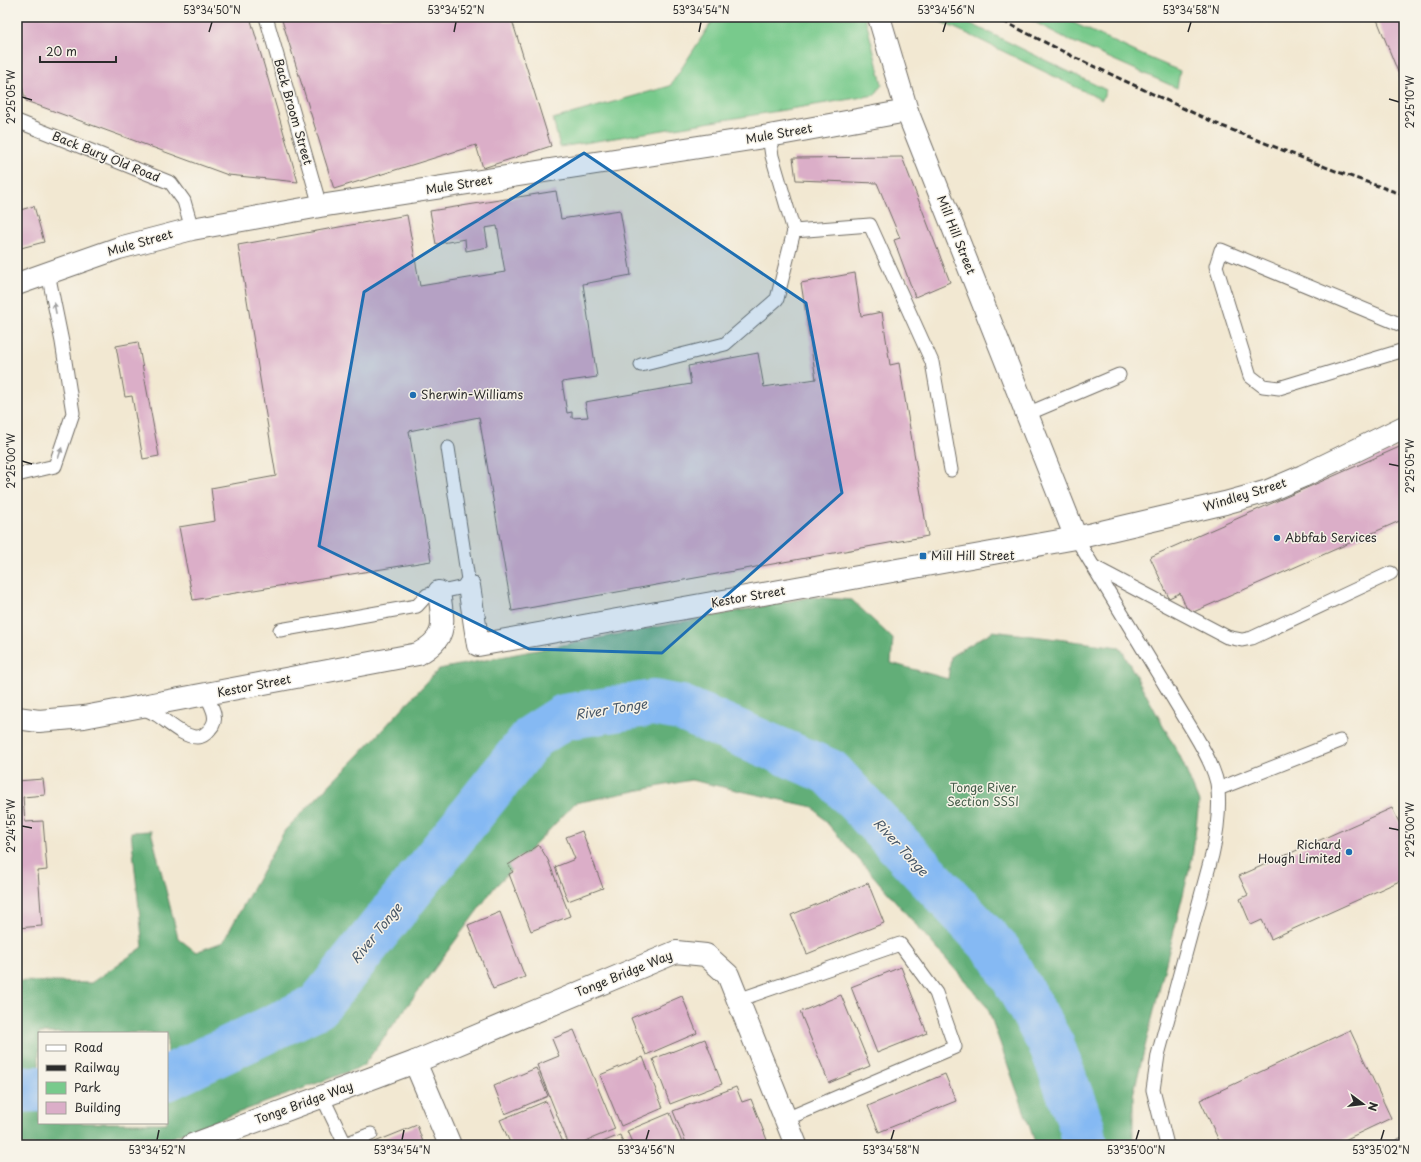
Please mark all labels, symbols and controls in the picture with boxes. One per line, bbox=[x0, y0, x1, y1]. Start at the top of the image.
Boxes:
text: 53°34'50"N bbox=[183, 2, 241, 17]
text: 53°34'52"N bbox=[427, 2, 485, 17]
text: 53°34'54"N bbox=[672, 2, 730, 17]
text: 53°34'56"N bbox=[917, 2, 975, 17]
text: 53°34'58"N bbox=[1162, 2, 1220, 17]
scale bar bbox=[40, 38, 116, 64]
text: 20 m bbox=[46, 42, 77, 60]
street label: Back Broom Street bbox=[270, 57, 318, 167]
text: 2°25'05"W bbox=[3, 69, 18, 124]
text: 2°25'10"W bbox=[1402, 75, 1417, 128]
street label: Mule Street bbox=[744, 118, 814, 148]
street label: Back Bury Old Road bbox=[50, 126, 163, 186]
street label: Mule Street bbox=[424, 170, 494, 198]
street label: Mill Hill Street bbox=[933, 192, 981, 277]
street label: Mule Street bbox=[105, 224, 175, 260]
one-way arrow bbox=[52, 302, 58, 314]
place label: Sherwin-Williams bbox=[421, 385, 524, 403]
marker: Sherwin-Williams bbox=[408, 390, 418, 400]
text: 2°25'00"W bbox=[3, 432, 18, 489]
text: 2°25'05"W bbox=[1402, 438, 1417, 493]
one-way arrow bbox=[57, 447, 63, 459]
street label: Windley Street bbox=[1201, 473, 1289, 515]
place label: Abbfab Services bbox=[1285, 528, 1377, 546]
marker: Abbfab Services bbox=[1272, 533, 1282, 543]
place label: Mill Hill Street bbox=[931, 546, 1015, 564]
marker: Mill Hill Street bbox=[918, 551, 928, 561]
street label: Kestor Street bbox=[709, 581, 787, 611]
street label: Kestor Street bbox=[215, 669, 293, 701]
water label: River Tonge bbox=[574, 693, 649, 724]
park label: Tonge River Section SSSI bbox=[947, 778, 1019, 810]
text: 2°24'55"W bbox=[3, 798, 18, 853]
text: 2°25'00"W bbox=[1402, 801, 1417, 858]
water label: River Tonge bbox=[870, 814, 934, 880]
place label: Richard Hough Limited bbox=[1258, 835, 1342, 867]
marker: Richard Hough Limited bbox=[1344, 847, 1354, 857]
water label: River Tonge bbox=[345, 898, 406, 967]
street label: Tonge Bridge Way bbox=[572, 945, 675, 1001]
legend bbox=[38, 1032, 168, 1124]
text: Road bbox=[74, 1038, 103, 1056]
text: Railway bbox=[74, 1058, 120, 1076]
street label: Tonge Bridge Way bbox=[252, 1076, 355, 1128]
text: Park bbox=[74, 1078, 101, 1096]
north arrow bbox=[1343, 1084, 1383, 1124]
text: Building bbox=[74, 1098, 121, 1116]
text: N bbox=[1364, 1100, 1382, 1113]
text: 53°34'52"N bbox=[128, 1142, 186, 1157]
text: 53°34'54"N bbox=[373, 1142, 431, 1157]
text: 53°34'56"N bbox=[617, 1142, 675, 1157]
text: 53°34'58"N bbox=[862, 1142, 920, 1157]
text: 53°35'00"N bbox=[1107, 1142, 1165, 1157]
text: 53°35'02"N bbox=[1352, 1142, 1410, 1157]

